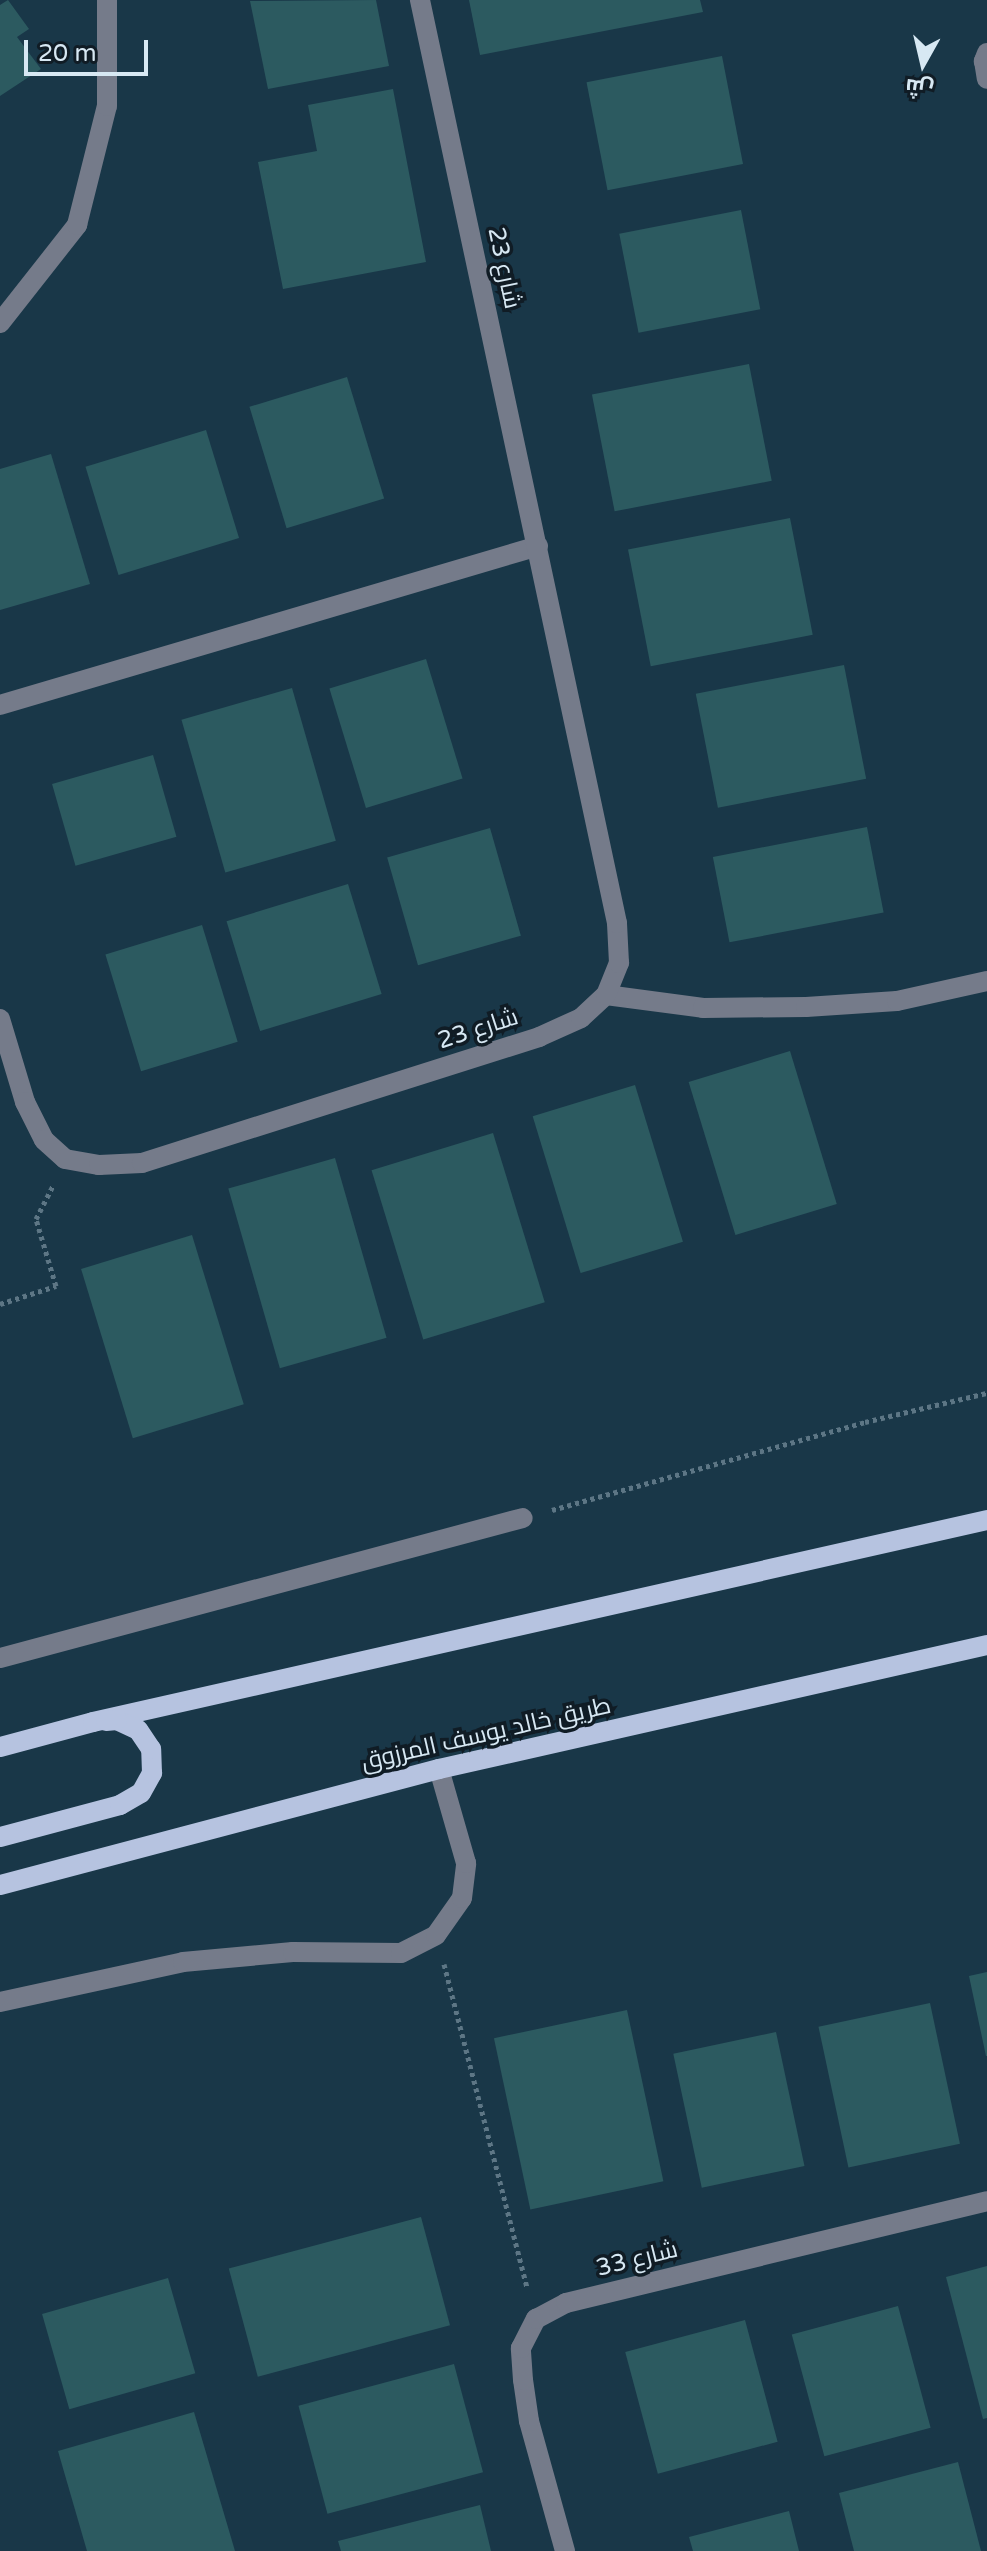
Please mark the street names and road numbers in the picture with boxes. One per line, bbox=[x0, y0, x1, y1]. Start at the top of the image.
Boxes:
street label: شارع 23 bbox=[481, 224, 527, 312]
street label: شارع 23 bbox=[434, 1003, 522, 1055]
street label: طريق خالد يوسف المرزوق bbox=[358, 1691, 614, 1777]
street label: شارع 33 bbox=[593, 2235, 681, 2283]

